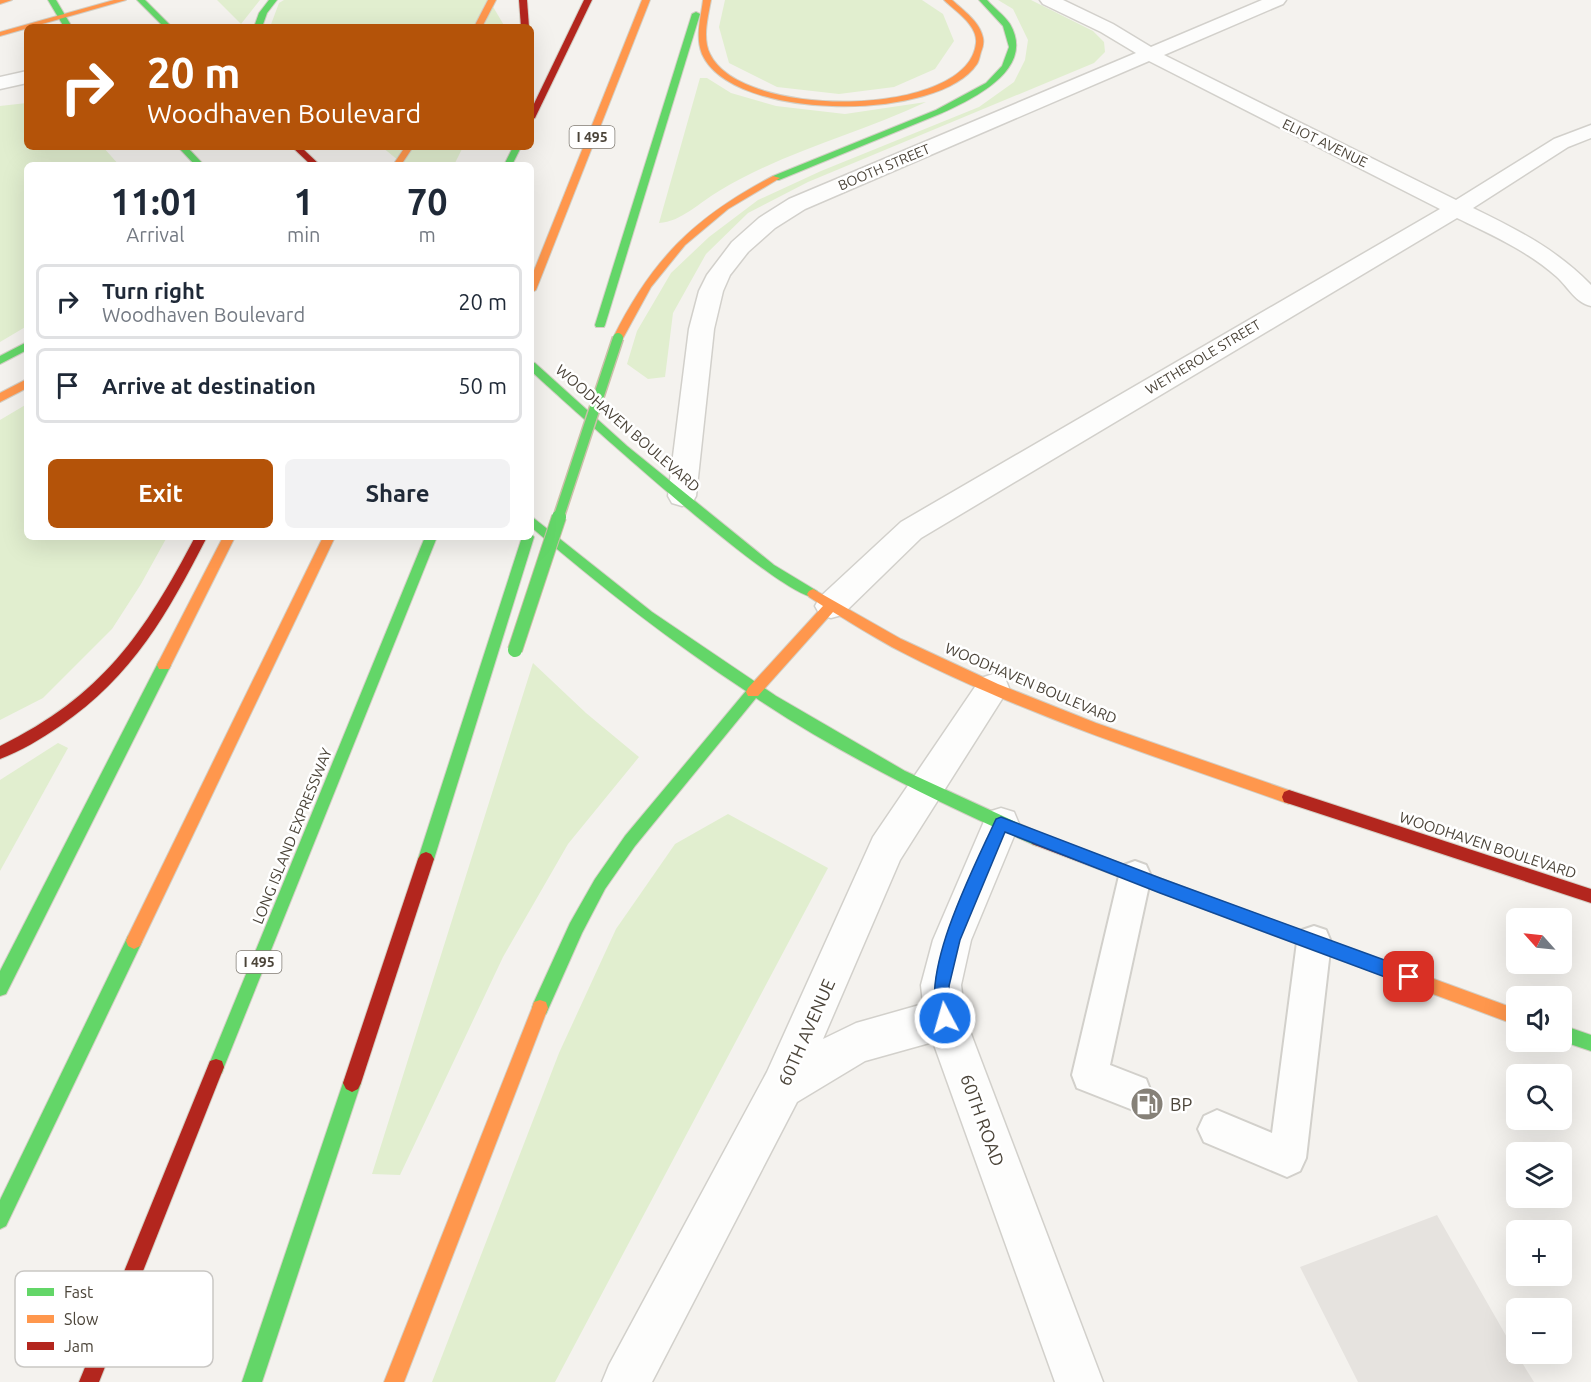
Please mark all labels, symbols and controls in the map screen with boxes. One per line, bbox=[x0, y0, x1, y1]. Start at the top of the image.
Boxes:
icon: right bbox=[48, 48, 126, 126]
text: 20 m bbox=[147, 49, 241, 96]
text: Woodhaven Boulevard bbox=[147, 98, 421, 128]
street label: ELIOT AVENUE bbox=[1280, 115, 1370, 171]
road number: I 495 bbox=[570, 126, 614, 148]
street label: BOOTH STREET bbox=[836, 140, 933, 194]
text: 11:01 bbox=[110, 181, 201, 222]
text: 1 bbox=[294, 181, 314, 222]
text: 70 bbox=[407, 181, 448, 222]
text: Arrival bbox=[126, 223, 185, 246]
text: min bbox=[287, 223, 321, 246]
text: m bbox=[419, 223, 436, 246]
text: Turn right bbox=[102, 278, 204, 303]
icon: right bbox=[51, 285, 84, 318]
text: 20 m bbox=[458, 289, 507, 314]
text: Woodhaven Boulevard bbox=[102, 303, 305, 326]
street label: WETHEROLE STREET bbox=[1143, 316, 1264, 398]
street label: WOODHAVEN BOULEVARD bbox=[553, 361, 703, 495]
icon: arrive bbox=[51, 369, 84, 402]
text: Arrive at destination bbox=[102, 373, 316, 398]
text: 50 m bbox=[458, 373, 507, 398]
button: Exit bbox=[48, 459, 273, 528]
button: Share bbox=[285, 459, 510, 528]
street label: WOODHAVEN BOULEVARD bbox=[942, 639, 1120, 727]
street label: LONG ISLAND EXPRESSWAY bbox=[249, 745, 335, 926]
street label: WOODHAVEN BOULEVARD bbox=[1397, 808, 1579, 882]
north arrow bbox=[1506, 908, 1572, 974]
map controls bbox=[1506, 908, 1572, 1364]
road number: I 495 bbox=[236, 951, 282, 973]
pin bbox=[1383, 951, 1434, 1002]
icon: arrive bbox=[1392, 960, 1425, 993]
street label: 60TH AVENUE bbox=[774, 976, 838, 1088]
position arrow bbox=[913, 986, 977, 1050]
button: sound bbox=[1506, 986, 1572, 1052]
button: search bbox=[1506, 1064, 1572, 1130]
street label: 60TH ROAD bbox=[957, 1071, 1009, 1169]
fuel station icon: BP bbox=[1129, 1086, 1165, 1122]
place label: BP bbox=[1170, 1094, 1192, 1114]
button: layers bbox=[1506, 1142, 1572, 1208]
button: + bbox=[1506, 1220, 1572, 1286]
legend bbox=[15, 1271, 213, 1367]
text: Fast bbox=[64, 1283, 94, 1301]
button: − bbox=[1506, 1298, 1572, 1364]
text: Slow bbox=[64, 1310, 99, 1328]
text: Jam bbox=[64, 1337, 94, 1355]

